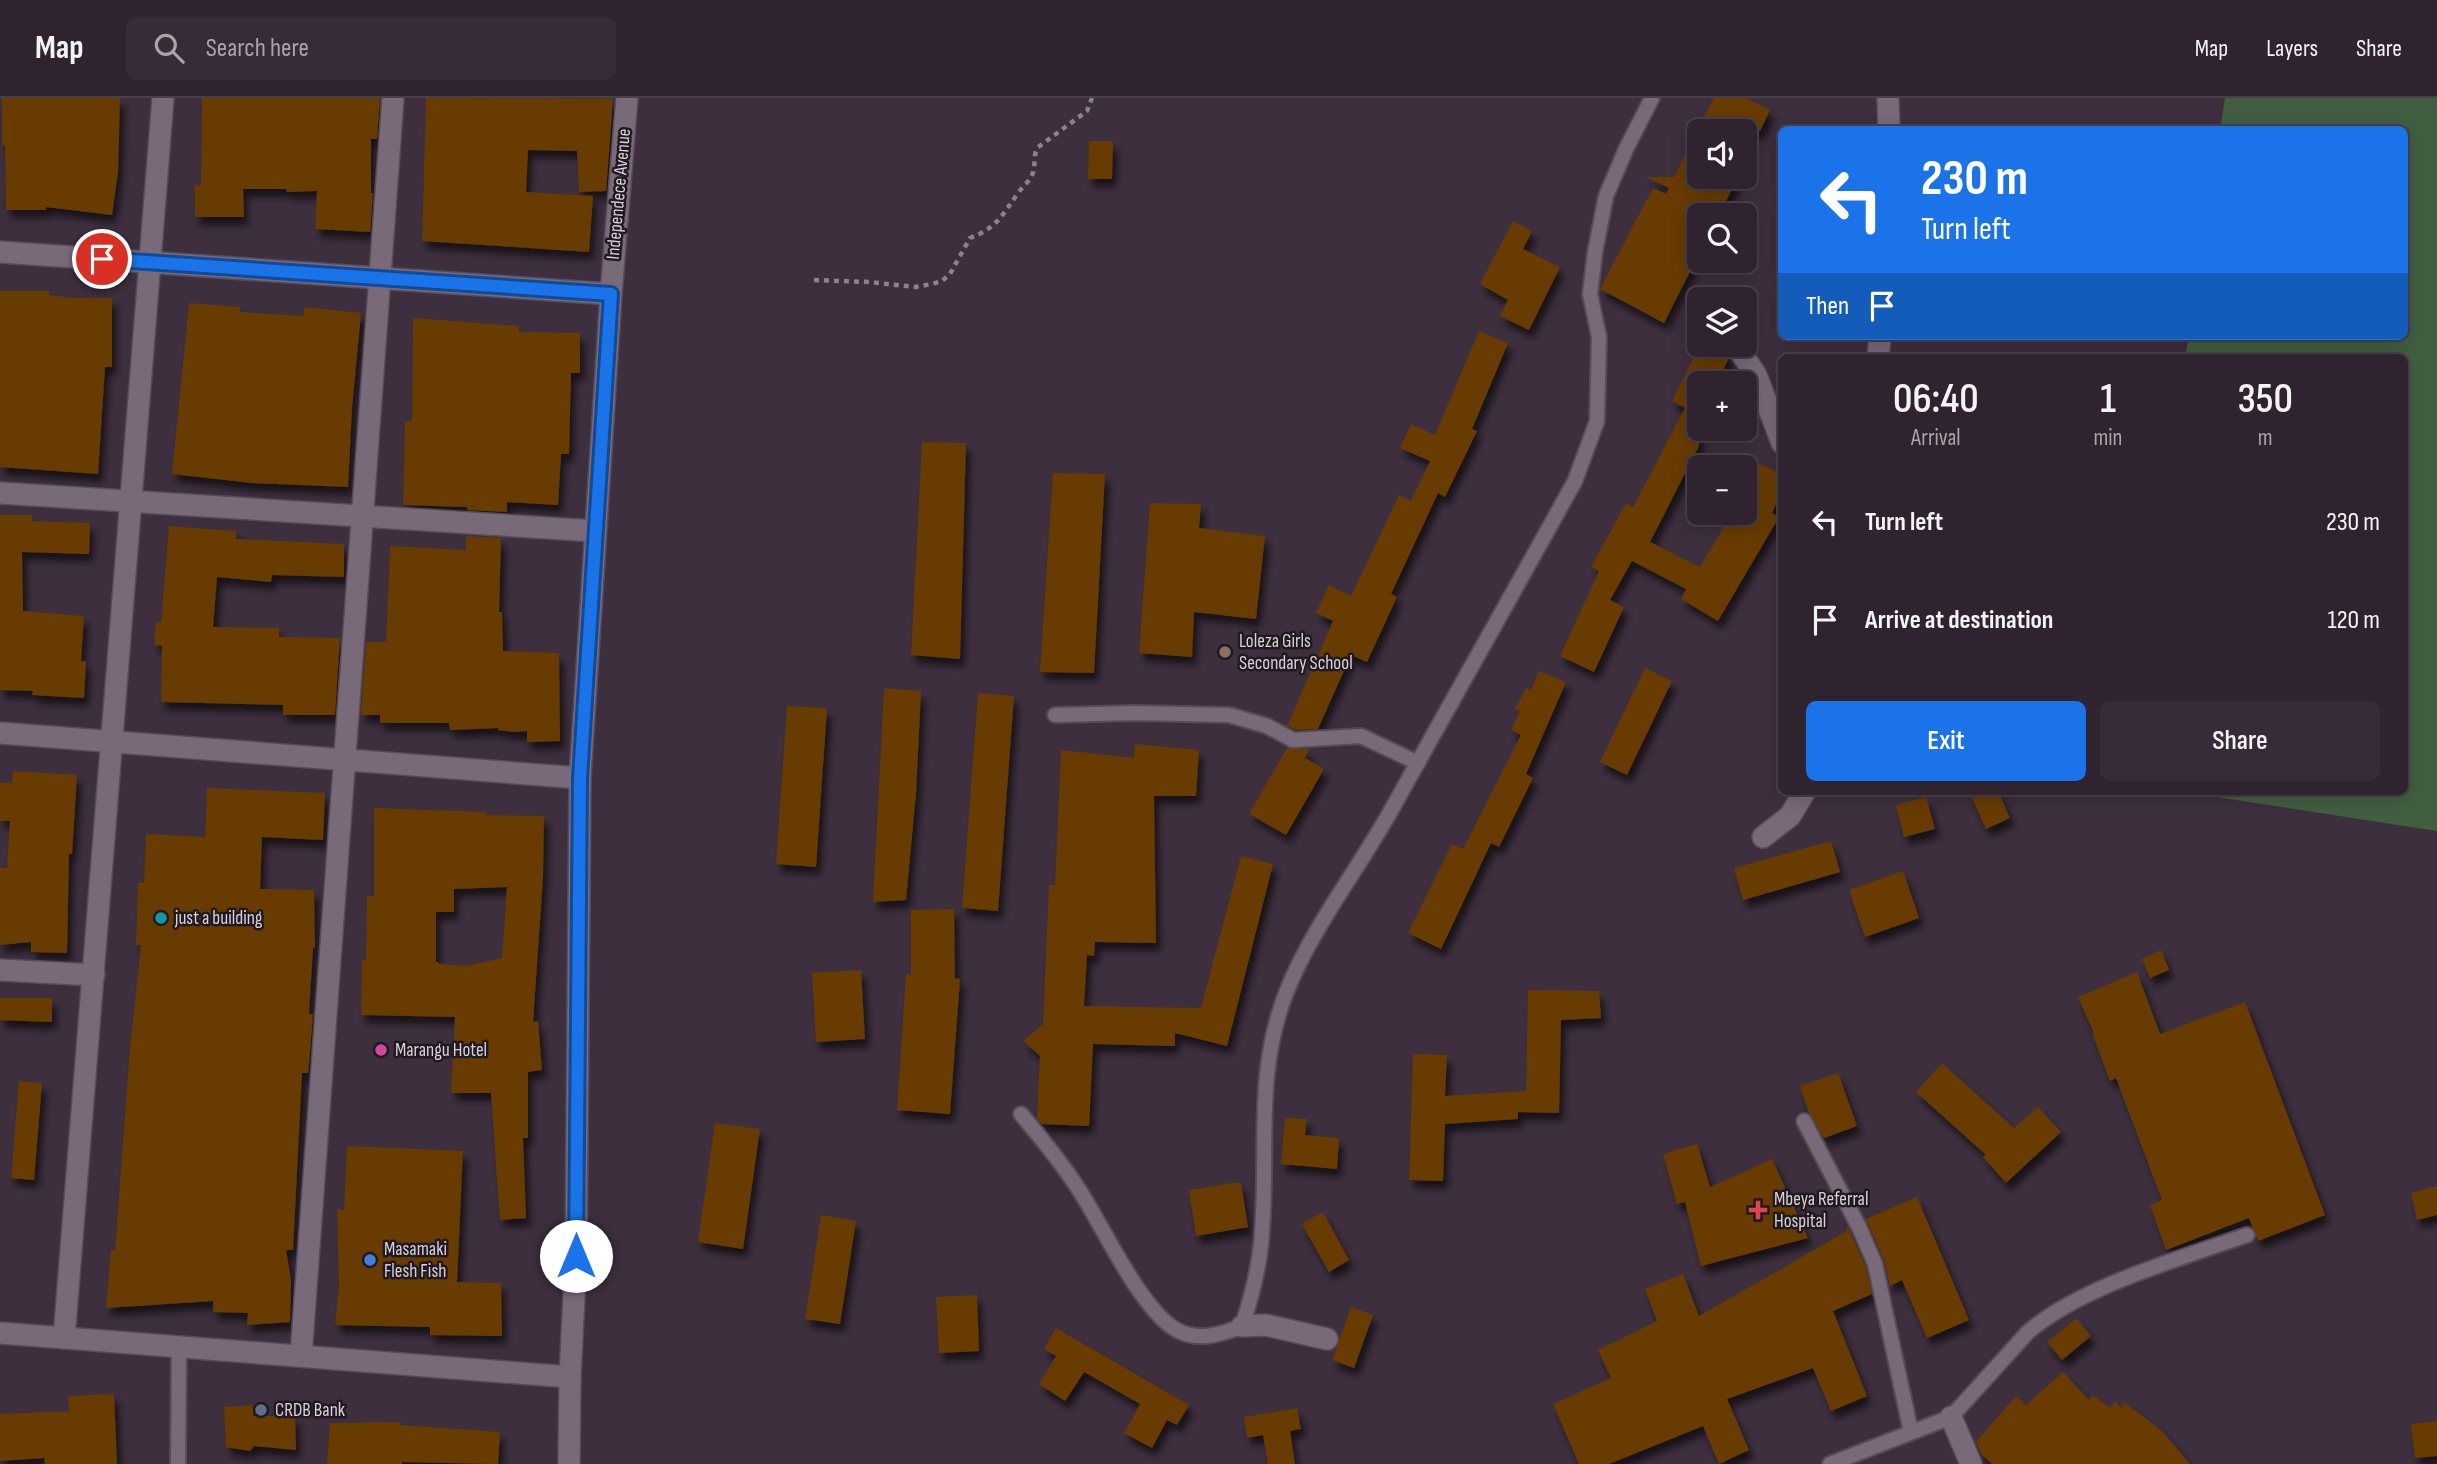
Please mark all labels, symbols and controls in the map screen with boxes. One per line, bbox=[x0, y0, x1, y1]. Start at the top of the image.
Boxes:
search box bbox=[126, 17, 616, 80]
text: Map bbox=[35, 28, 84, 68]
icon: search bbox=[150, 29, 188, 67]
text: Search here bbox=[206, 33, 309, 64]
text: Map bbox=[2195, 34, 2228, 63]
text: Layers bbox=[2266, 34, 2318, 63]
text: Share bbox=[2356, 34, 2402, 63]
map controls bbox=[1687, 119, 1757, 525]
button: sound bbox=[1687, 119, 1757, 189]
street label: Independece Avenue bbox=[602, 128, 636, 260]
text: 230 m bbox=[1921, 150, 2028, 209]
icon: left bbox=[1806, 154, 1897, 245]
button: search bbox=[1687, 203, 1757, 273]
text: Turn left bbox=[1921, 210, 2011, 249]
pin bbox=[72, 229, 132, 289]
icon: arrive bbox=[83, 240, 121, 278]
button: layers bbox=[1687, 287, 1757, 357]
icon: arrive bbox=[1863, 287, 1901, 325]
text: Then bbox=[1806, 291, 1849, 322]
button: + bbox=[1687, 371, 1757, 441]
text: 06:40 bbox=[1893, 374, 1979, 425]
text: 1 bbox=[2100, 374, 2116, 425]
text: 350 bbox=[2237, 374, 2293, 425]
text: Arrival bbox=[1911, 424, 1961, 452]
text: min bbox=[2094, 424, 2122, 452]
text: m bbox=[2258, 424, 2273, 452]
button: − bbox=[1687, 455, 1757, 525]
icon: left bbox=[1806, 503, 1844, 541]
text: Turn left bbox=[1865, 507, 1943, 538]
text: 230 m bbox=[2326, 507, 2380, 538]
icon: arrive bbox=[1806, 601, 1844, 639]
text: Arrive at destination bbox=[1865, 605, 2053, 636]
text: 120 m bbox=[2327, 605, 2380, 636]
place label: Loleza Girls Secondary School bbox=[1239, 630, 1353, 675]
marker: Loleza Girls Secondary School bbox=[1217, 644, 1233, 660]
button: Exit bbox=[1806, 701, 2086, 781]
button: Share bbox=[2100, 701, 2380, 781]
place label: just a building bbox=[174, 907, 263, 930]
marker: just a building bbox=[153, 910, 169, 926]
place label: Marangu Hotel bbox=[395, 1039, 487, 1062]
marker: Marangu Hotel bbox=[373, 1042, 389, 1058]
place label: Mbeya Referral Hospital bbox=[1774, 1188, 1868, 1233]
marker: Mbeya Referral Hospital bbox=[1748, 1200, 1768, 1220]
position arrow bbox=[539, 1219, 613, 1293]
place label: Masamaki Flesh Fish bbox=[384, 1238, 447, 1283]
marker: Masamaki Flesh Fish bbox=[362, 1252, 378, 1268]
place label: CRDB Bank bbox=[275, 1399, 346, 1422]
marker: CRDB Bank bbox=[253, 1402, 269, 1418]

